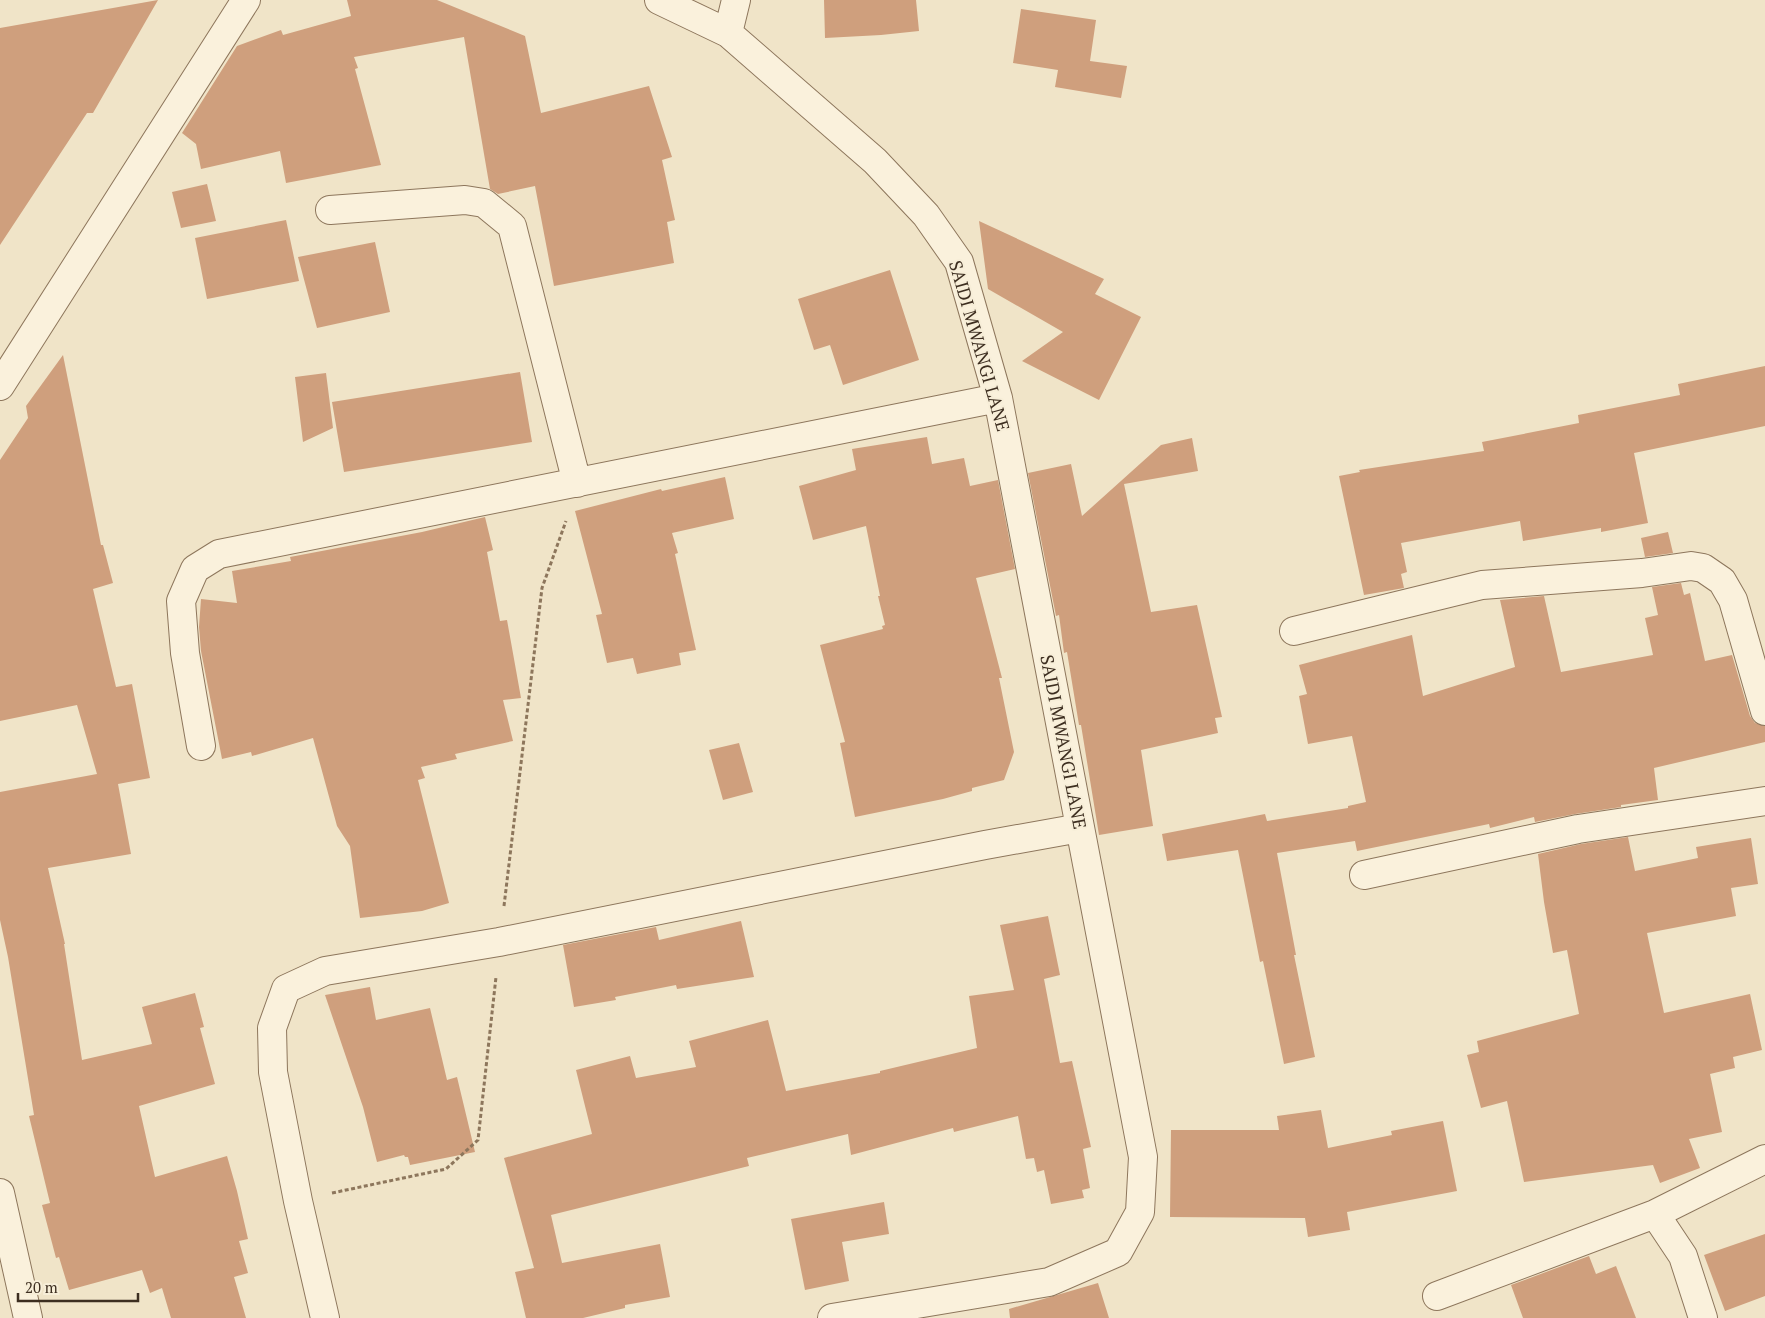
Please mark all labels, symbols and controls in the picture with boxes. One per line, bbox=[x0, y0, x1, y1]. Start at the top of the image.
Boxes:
street label: SAIDI MWANGI LANE bbox=[944, 257, 1016, 434]
street label: SAIDI MWANGI LANE bbox=[1035, 653, 1093, 831]
scale bar bbox=[18, 1270, 138, 1302]
text: 20 m bbox=[25, 1277, 58, 1297]

